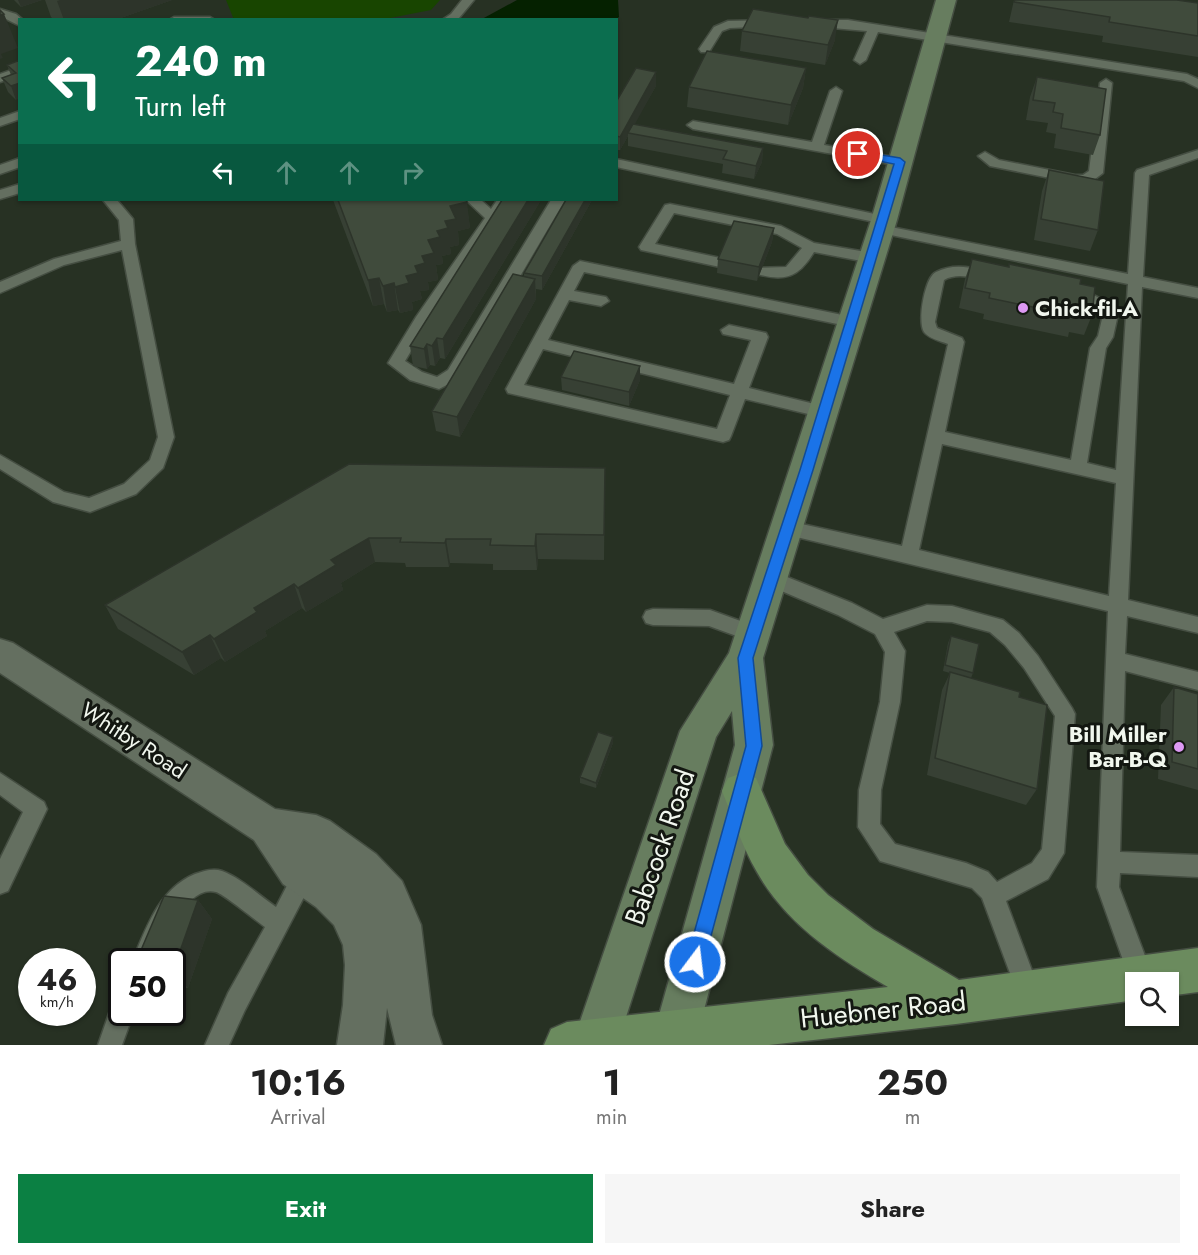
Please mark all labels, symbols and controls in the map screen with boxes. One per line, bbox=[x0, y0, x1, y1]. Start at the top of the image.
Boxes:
text: 240 m bbox=[135, 31, 267, 92]
icon: left bbox=[36, 42, 114, 120]
text: Turn left bbox=[135, 87, 225, 126]
pin bbox=[832, 128, 883, 179]
icon: arrive bbox=[841, 137, 874, 170]
icon: left bbox=[207, 156, 240, 189]
icon: ahead bbox=[270, 156, 303, 189]
icon: ahead bbox=[333, 156, 366, 189]
icon: right bbox=[396, 156, 429, 189]
place label: Chick-fil-A bbox=[1035, 292, 1139, 324]
marker: Chick-fil-A bbox=[1016, 301, 1030, 315]
street label: Whitby Road bbox=[75, 694, 193, 786]
place label: Bill Miller Bar-B-Q bbox=[1069, 718, 1168, 775]
marker: Bill Miller Bar-B-Q bbox=[1172, 740, 1186, 754]
street label: Babcock Road bbox=[615, 764, 704, 930]
position arrow bbox=[663, 930, 727, 994]
speed limit sign: 50 bbox=[108, 948, 186, 1026]
text: 46 bbox=[36, 958, 78, 1001]
map controls bbox=[1125, 972, 1179, 1026]
button: search bbox=[1125, 972, 1179, 1026]
street label: Huebner Road bbox=[798, 981, 968, 1038]
text: km/h bbox=[40, 991, 74, 1013]
text: 10:16 bbox=[250, 1056, 346, 1108]
text: 1 bbox=[603, 1056, 621, 1108]
text: 250 bbox=[877, 1056, 948, 1108]
text: Arrival bbox=[270, 1103, 326, 1132]
text: min bbox=[596, 1103, 627, 1132]
text: m bbox=[905, 1103, 920, 1132]
button: Exit bbox=[18, 1174, 593, 1243]
button: Share bbox=[605, 1174, 1180, 1243]

